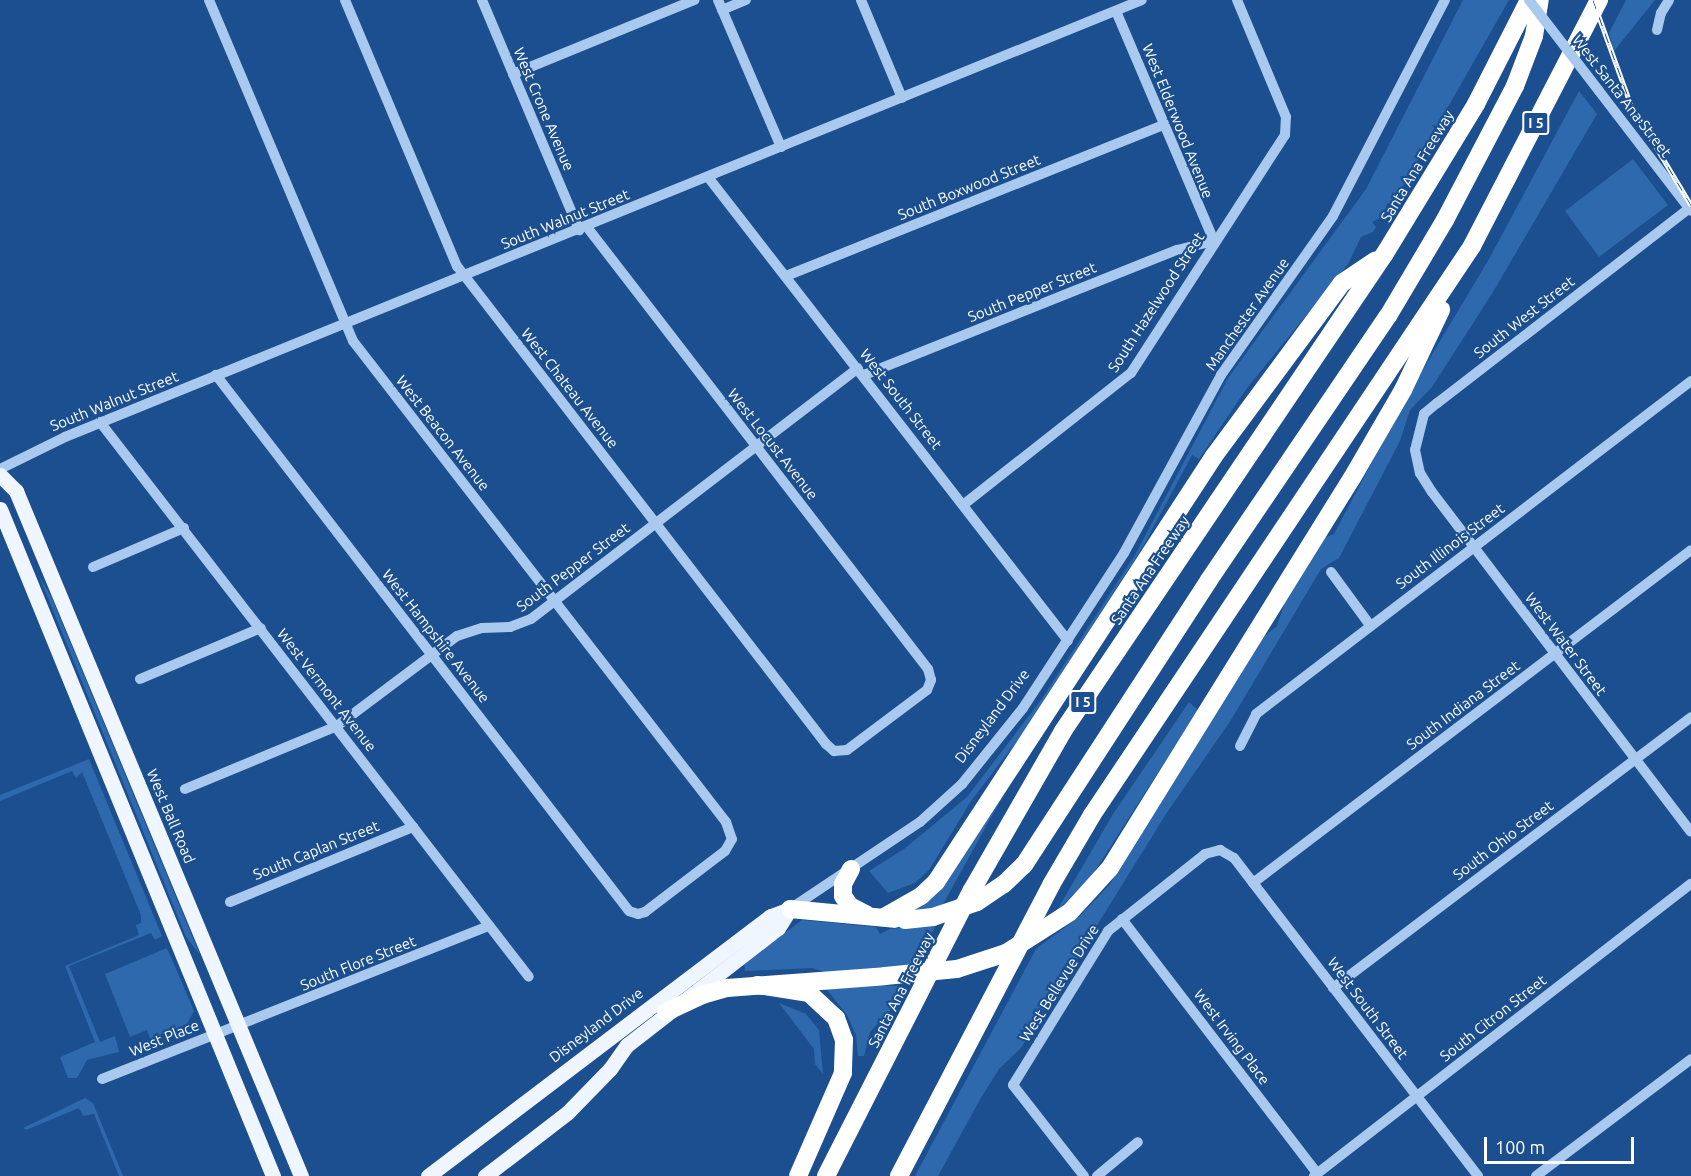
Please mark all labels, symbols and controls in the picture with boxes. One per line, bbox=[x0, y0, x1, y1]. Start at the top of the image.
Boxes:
street label: West Santa Ana Street bbox=[1569, 31, 1675, 161]
street label: West Elderwood Avenue bbox=[1139, 41, 1217, 201]
street label: West Crone Avenue bbox=[510, 45, 578, 173]
street label: Santa Ana Freeway bbox=[1377, 107, 1457, 225]
road number: I 5 bbox=[1521, 112, 1551, 134]
street label: South Boxwood Street bbox=[895, 150, 1043, 224]
street label: South Walnut Street bbox=[498, 185, 632, 253]
street label: South Hazelwood Street bbox=[1104, 229, 1208, 375]
street label: Manchester Avenue bbox=[1201, 254, 1293, 374]
street label: South Pepper Street bbox=[965, 258, 1099, 326]
street label: South West Street bbox=[1470, 272, 1578, 362]
street label: West Chateau Avenue bbox=[517, 324, 623, 452]
street label: West South Street bbox=[856, 345, 946, 453]
street label: South Walnut Street bbox=[47, 367, 181, 435]
street label: West Beacon Avenue bbox=[392, 372, 494, 494]
street label: West Locust Avenue bbox=[724, 385, 822, 503]
street label: South Illinois Street bbox=[1392, 499, 1508, 593]
street label: Santa Ana Freeway bbox=[1107, 512, 1193, 628]
street label: South Pepper Street bbox=[513, 519, 633, 615]
street label: West Hampshire Avenue bbox=[378, 566, 494, 706]
street label: West Water Street bbox=[1521, 589, 1611, 699]
street label: West Vermont Avenue bbox=[273, 625, 381, 755]
street label: South Indiana Street bbox=[1403, 657, 1523, 753]
street label: Disneyland Drive bbox=[951, 666, 1033, 766]
road number: I 5 bbox=[1068, 691, 1098, 713]
street label: West Ball Road bbox=[143, 766, 199, 866]
street label: South Ohio Street bbox=[1449, 796, 1557, 884]
street label: South Caplan Street bbox=[250, 816, 382, 884]
street label: West Bellevue Drive bbox=[1016, 921, 1102, 1045]
street label: Santa Ana Freeway bbox=[864, 929, 938, 1051]
street label: South Flore Street bbox=[298, 932, 418, 994]
street label: West South Street bbox=[1324, 954, 1412, 1062]
street label: South Citron Street bbox=[1436, 971, 1550, 1065]
street label: Disneyland Drive bbox=[546, 984, 646, 1066]
street label: West Irving Place bbox=[1190, 986, 1274, 1088]
street label: West Place bbox=[126, 1016, 202, 1060]
scale bar bbox=[1487, 1125, 1637, 1163]
text: 100 m bbox=[1495, 1137, 1545, 1157]

